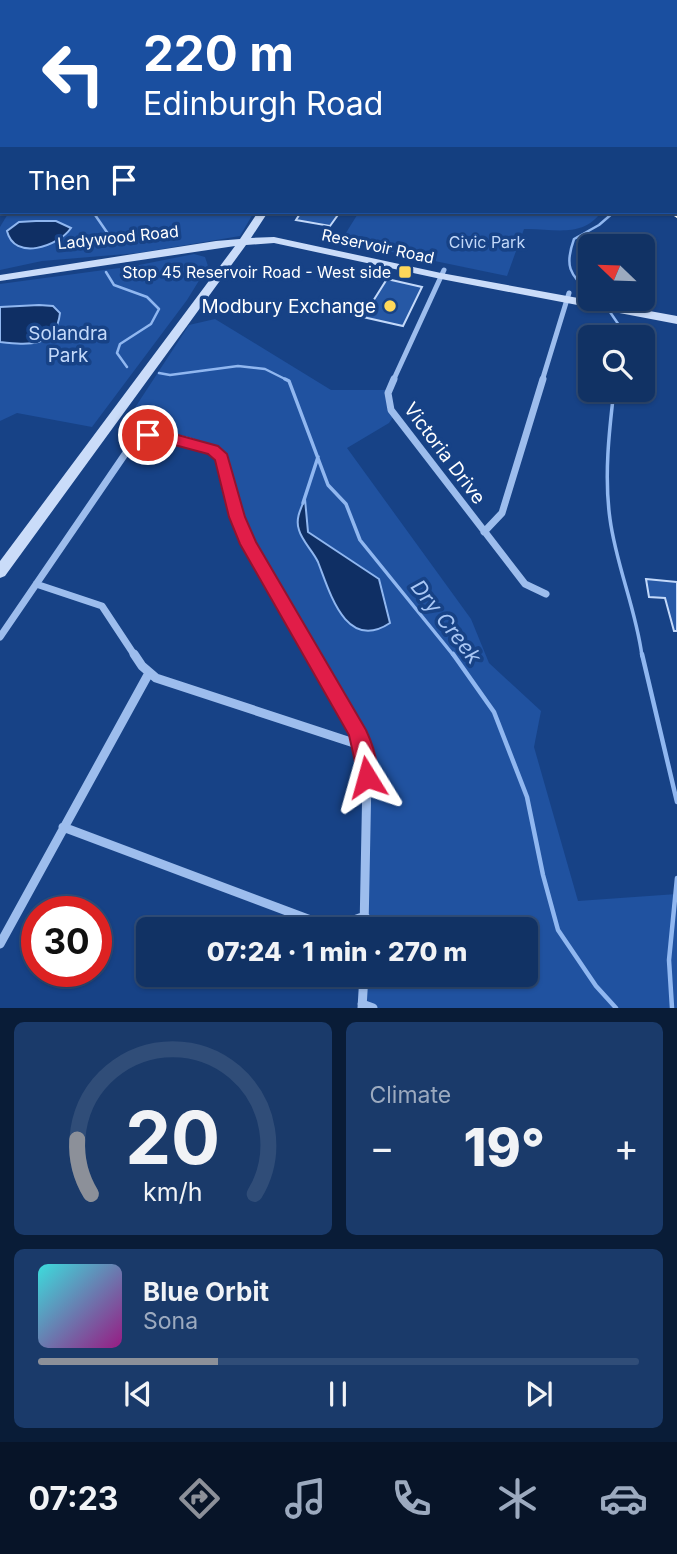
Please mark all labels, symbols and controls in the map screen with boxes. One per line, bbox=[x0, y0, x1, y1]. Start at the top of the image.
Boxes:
text: 220 m bbox=[143, 24, 294, 83]
icon: left bbox=[28, 28, 119, 119]
text: Edinburgh Road bbox=[143, 84, 383, 123]
icon: arrive bbox=[105, 161, 143, 199]
text: Then bbox=[28, 165, 91, 196]
street label: Ladywood Road bbox=[56, 221, 180, 253]
street label: Reservoir Road bbox=[320, 224, 436, 268]
park label: Civic Park bbox=[449, 232, 525, 252]
north arrow bbox=[578, 234, 654, 312]
map controls bbox=[578, 234, 655, 402]
place label: Stop 45 Reservoir Road - West side bbox=[122, 262, 391, 282]
marker: Stop 45 Reservoir Road - West side bbox=[397, 264, 413, 280]
place label: Modbury Exchange bbox=[201, 295, 376, 318]
marker: Modbury Exchange bbox=[382, 298, 398, 314]
park label: Solandra Park bbox=[28, 322, 108, 367]
button: search bbox=[578, 325, 655, 402]
street label: Victoria Drive bbox=[399, 398, 490, 509]
pin bbox=[118, 405, 178, 465]
icon: arrive bbox=[129, 416, 167, 454]
water label: Dry Creek bbox=[406, 575, 487, 669]
position arrow bbox=[330, 740, 404, 814]
speed limit sign: 30 bbox=[21, 896, 112, 987]
text: 07:24 · 1 min · 270 m bbox=[207, 936, 467, 967]
text: Climate bbox=[370, 1081, 451, 1109]
text: 20 bbox=[125, 1094, 220, 1183]
text: 19° bbox=[464, 1116, 545, 1179]
text: − bbox=[370, 1124, 395, 1170]
text: + bbox=[614, 1124, 639, 1170]
text: km/h bbox=[143, 1177, 202, 1207]
text: Blue Orbit bbox=[143, 1276, 269, 1307]
text: Sona bbox=[143, 1307, 198, 1335]
icon: previous bbox=[119, 1375, 157, 1413]
icon: pause bbox=[319, 1375, 357, 1413]
icon: next bbox=[520, 1375, 558, 1413]
icon: directions bbox=[175, 1474, 224, 1523]
icon: music bbox=[281, 1474, 330, 1523]
icon: phone bbox=[387, 1474, 436, 1523]
icon: climate bbox=[493, 1474, 542, 1523]
icon: car bbox=[599, 1474, 648, 1523]
text: 07:23 bbox=[29, 1479, 118, 1518]

